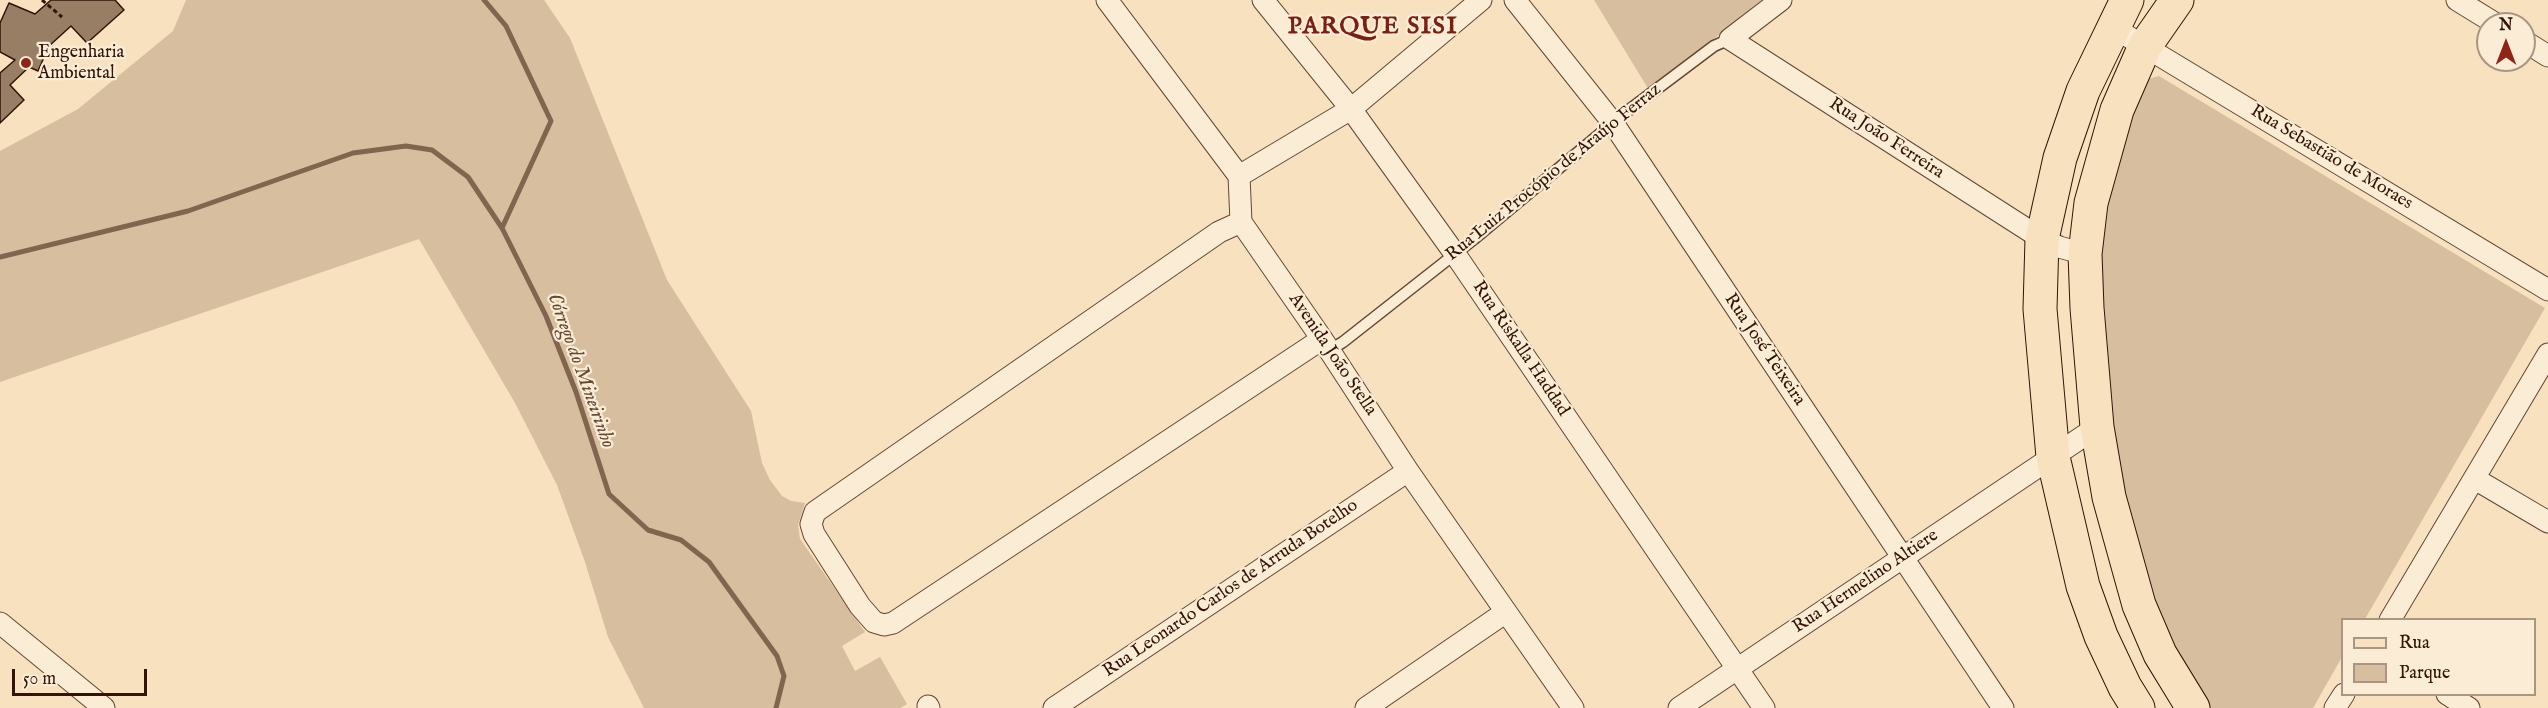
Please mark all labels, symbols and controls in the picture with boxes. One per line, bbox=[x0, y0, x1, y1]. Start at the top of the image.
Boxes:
north arrow bbox=[2476, 12, 2536, 72]
district label: PARQUE SISI bbox=[1288, 14, 1458, 42]
text: N bbox=[2499, 16, 2513, 36]
place label: Engenharia Ambiental bbox=[38, 42, 124, 84]
marker: Engenharia Ambiental bbox=[19, 56, 33, 70]
street label: Rua Luiz Procópio de Araújo Ferraz bbox=[1442, 79, 1666, 267]
street label: Rua João Ferreira bbox=[1824, 94, 1948, 184]
street label: Rua Sebastião de Moraes bbox=[2246, 101, 2416, 215]
street label: Rua Riskalla Haddad bbox=[1467, 277, 1573, 421]
water label: Córrego do Mineirinho bbox=[541, 290, 619, 452]
street label: Avenida João Stella bbox=[1283, 290, 1381, 420]
street label: Rua José Teixeira bbox=[1719, 290, 1809, 410]
street label: Rua Leonardo Carlos de Arruda Botelho bbox=[1099, 495, 1363, 683]
street label: Rua Hermelino Altiere bbox=[1789, 525, 1943, 639]
legend bbox=[2341, 618, 2536, 696]
text: Rua bbox=[2399, 632, 2430, 655]
scale bar bbox=[15, 657, 150, 695]
text: Parque bbox=[2399, 662, 2450, 685]
text: 50 m bbox=[23, 668, 56, 691]

